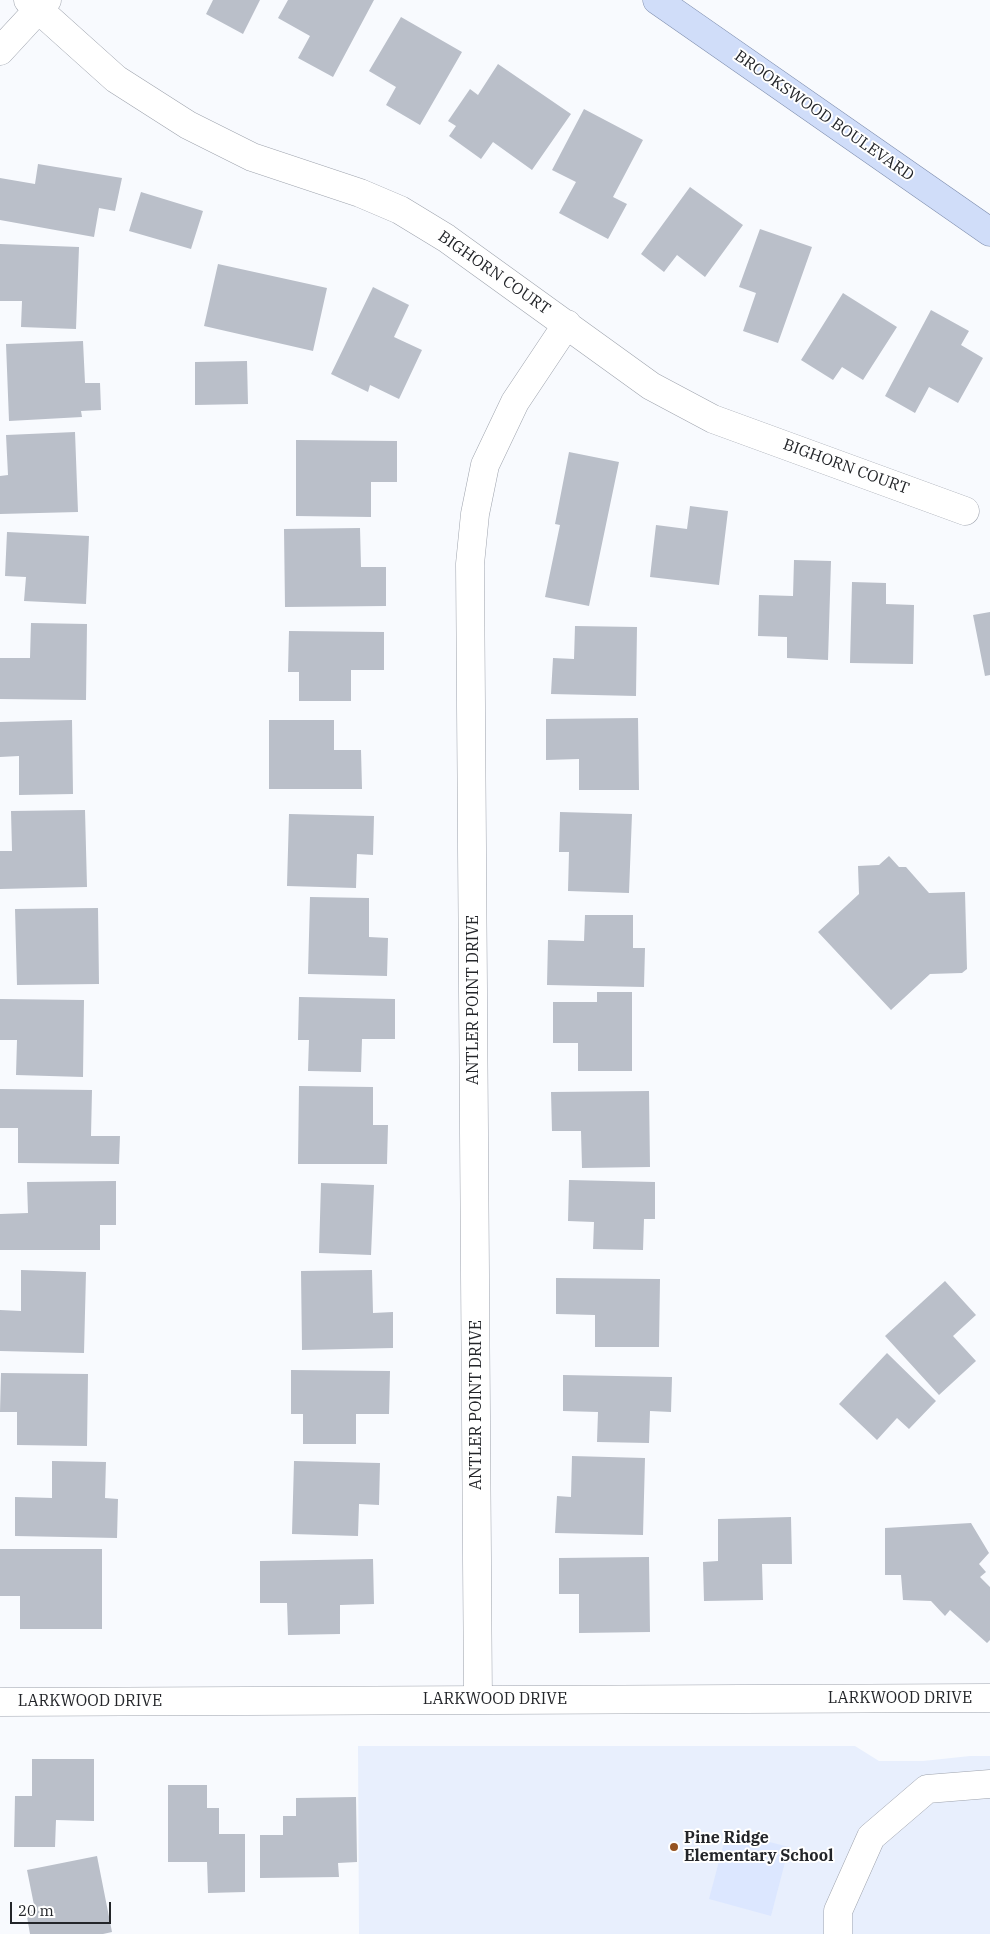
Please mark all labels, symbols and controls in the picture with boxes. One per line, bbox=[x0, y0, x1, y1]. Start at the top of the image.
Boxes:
street label: BROOKSWOOD BOULEVARD bbox=[731, 47, 917, 185]
street label: BIGHORN COURT bbox=[434, 227, 554, 319]
street label: BIGHORN COURT bbox=[780, 435, 912, 499]
street label: ANTLER POINT DRIVE bbox=[463, 915, 483, 1085]
street label: ANTLER POINT DRIVE bbox=[466, 1320, 486, 1490]
street label: LARKWOOD DRIVE bbox=[828, 1688, 972, 1708]
street label: LARKWOOD DRIVE bbox=[423, 1689, 567, 1709]
street label: LARKWOOD DRIVE bbox=[18, 1691, 162, 1711]
place label: Pine Ridge Elementary School bbox=[684, 1828, 833, 1866]
marker: Pine Ridge Elementary School bbox=[668, 1841, 680, 1853]
scale bar bbox=[12, 1892, 114, 1924]
text: 20 m bbox=[18, 1901, 54, 1920]

